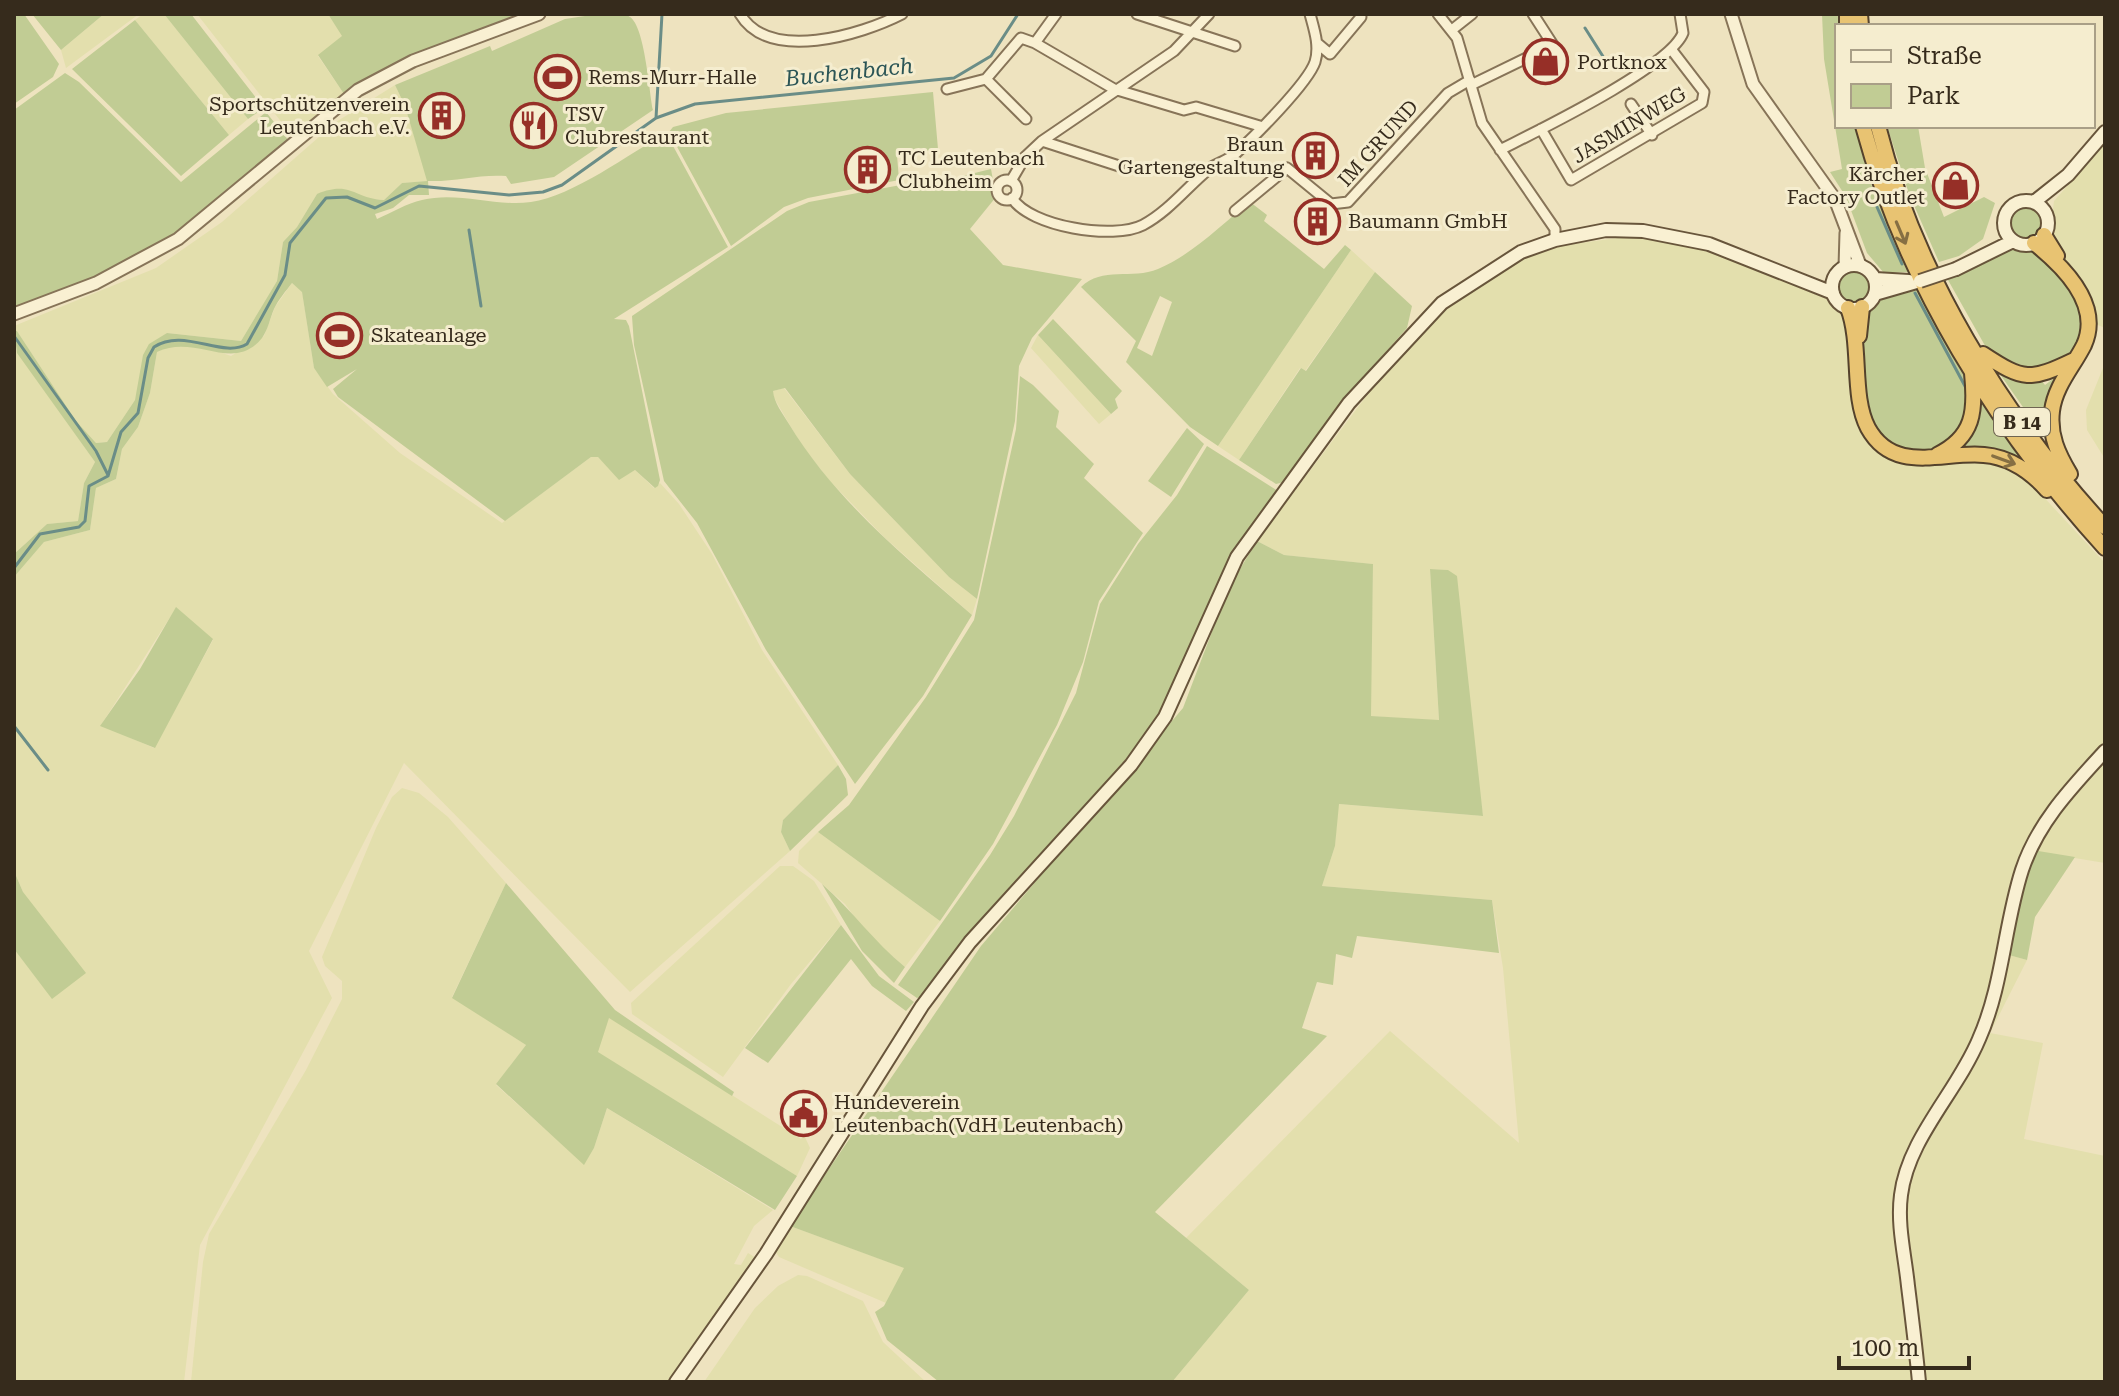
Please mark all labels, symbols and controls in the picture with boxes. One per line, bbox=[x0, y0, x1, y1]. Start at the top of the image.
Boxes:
legend bbox=[1835, 24, 2095, 128]
shop icon: Portknox bbox=[1522, 38, 1570, 86]
text: Straße bbox=[1907, 42, 1982, 70]
place label: Portknox bbox=[1577, 50, 1667, 74]
sports icon: Rems-Murr-Halle bbox=[533, 53, 581, 101]
water label: Buchenbach bbox=[783, 53, 914, 91]
place label: Rems-Murr-Halle bbox=[588, 65, 757, 89]
street label: JASMINWEG bbox=[1568, 81, 1691, 168]
text: Park bbox=[1907, 82, 1960, 110]
place label: Sportschützenverein Leutenbach e.V. bbox=[209, 92, 410, 139]
building icon: Sportschützenverein Leutenbach e.V. bbox=[417, 92, 465, 140]
street label: IM GRUND bbox=[1333, 95, 1423, 191]
restaurant icon: TSV Clubrestaurant bbox=[510, 102, 558, 150]
place label: TSV Clubrestaurant bbox=[565, 102, 710, 149]
building icon: Braun Gartengestaltung bbox=[1291, 131, 1339, 179]
place label: Braun Gartengestaltung bbox=[1118, 132, 1285, 179]
building icon: TC Leutenbach Clubheim bbox=[843, 145, 891, 193]
place label: TC Leutenbach Clubheim bbox=[898, 146, 1045, 193]
shop icon: Kärcher Factory Outlet bbox=[1932, 161, 1980, 209]
place label: Kärcher Factory Outlet bbox=[1787, 162, 1926, 209]
building icon: Baumann GmbH bbox=[1293, 197, 1341, 245]
place label: Baumann GmbH bbox=[1348, 209, 1508, 233]
one-way arrow bbox=[1894, 220, 1909, 245]
sports icon: Skateanlage bbox=[316, 311, 364, 359]
place label: Skateanlage bbox=[371, 323, 487, 347]
road number: B 14 bbox=[1994, 408, 2050, 436]
one-way arrow bbox=[1991, 454, 2016, 468]
public building icon: Hundeverein Leutenbach(VdH Leutenbach) bbox=[779, 1089, 827, 1137]
place label: Hundeverein Leutenbach(VdH Leutenbach) bbox=[834, 1090, 1123, 1137]
scale bar bbox=[1839, 1320, 1969, 1370]
text: 100 m bbox=[1851, 1334, 1919, 1362]

